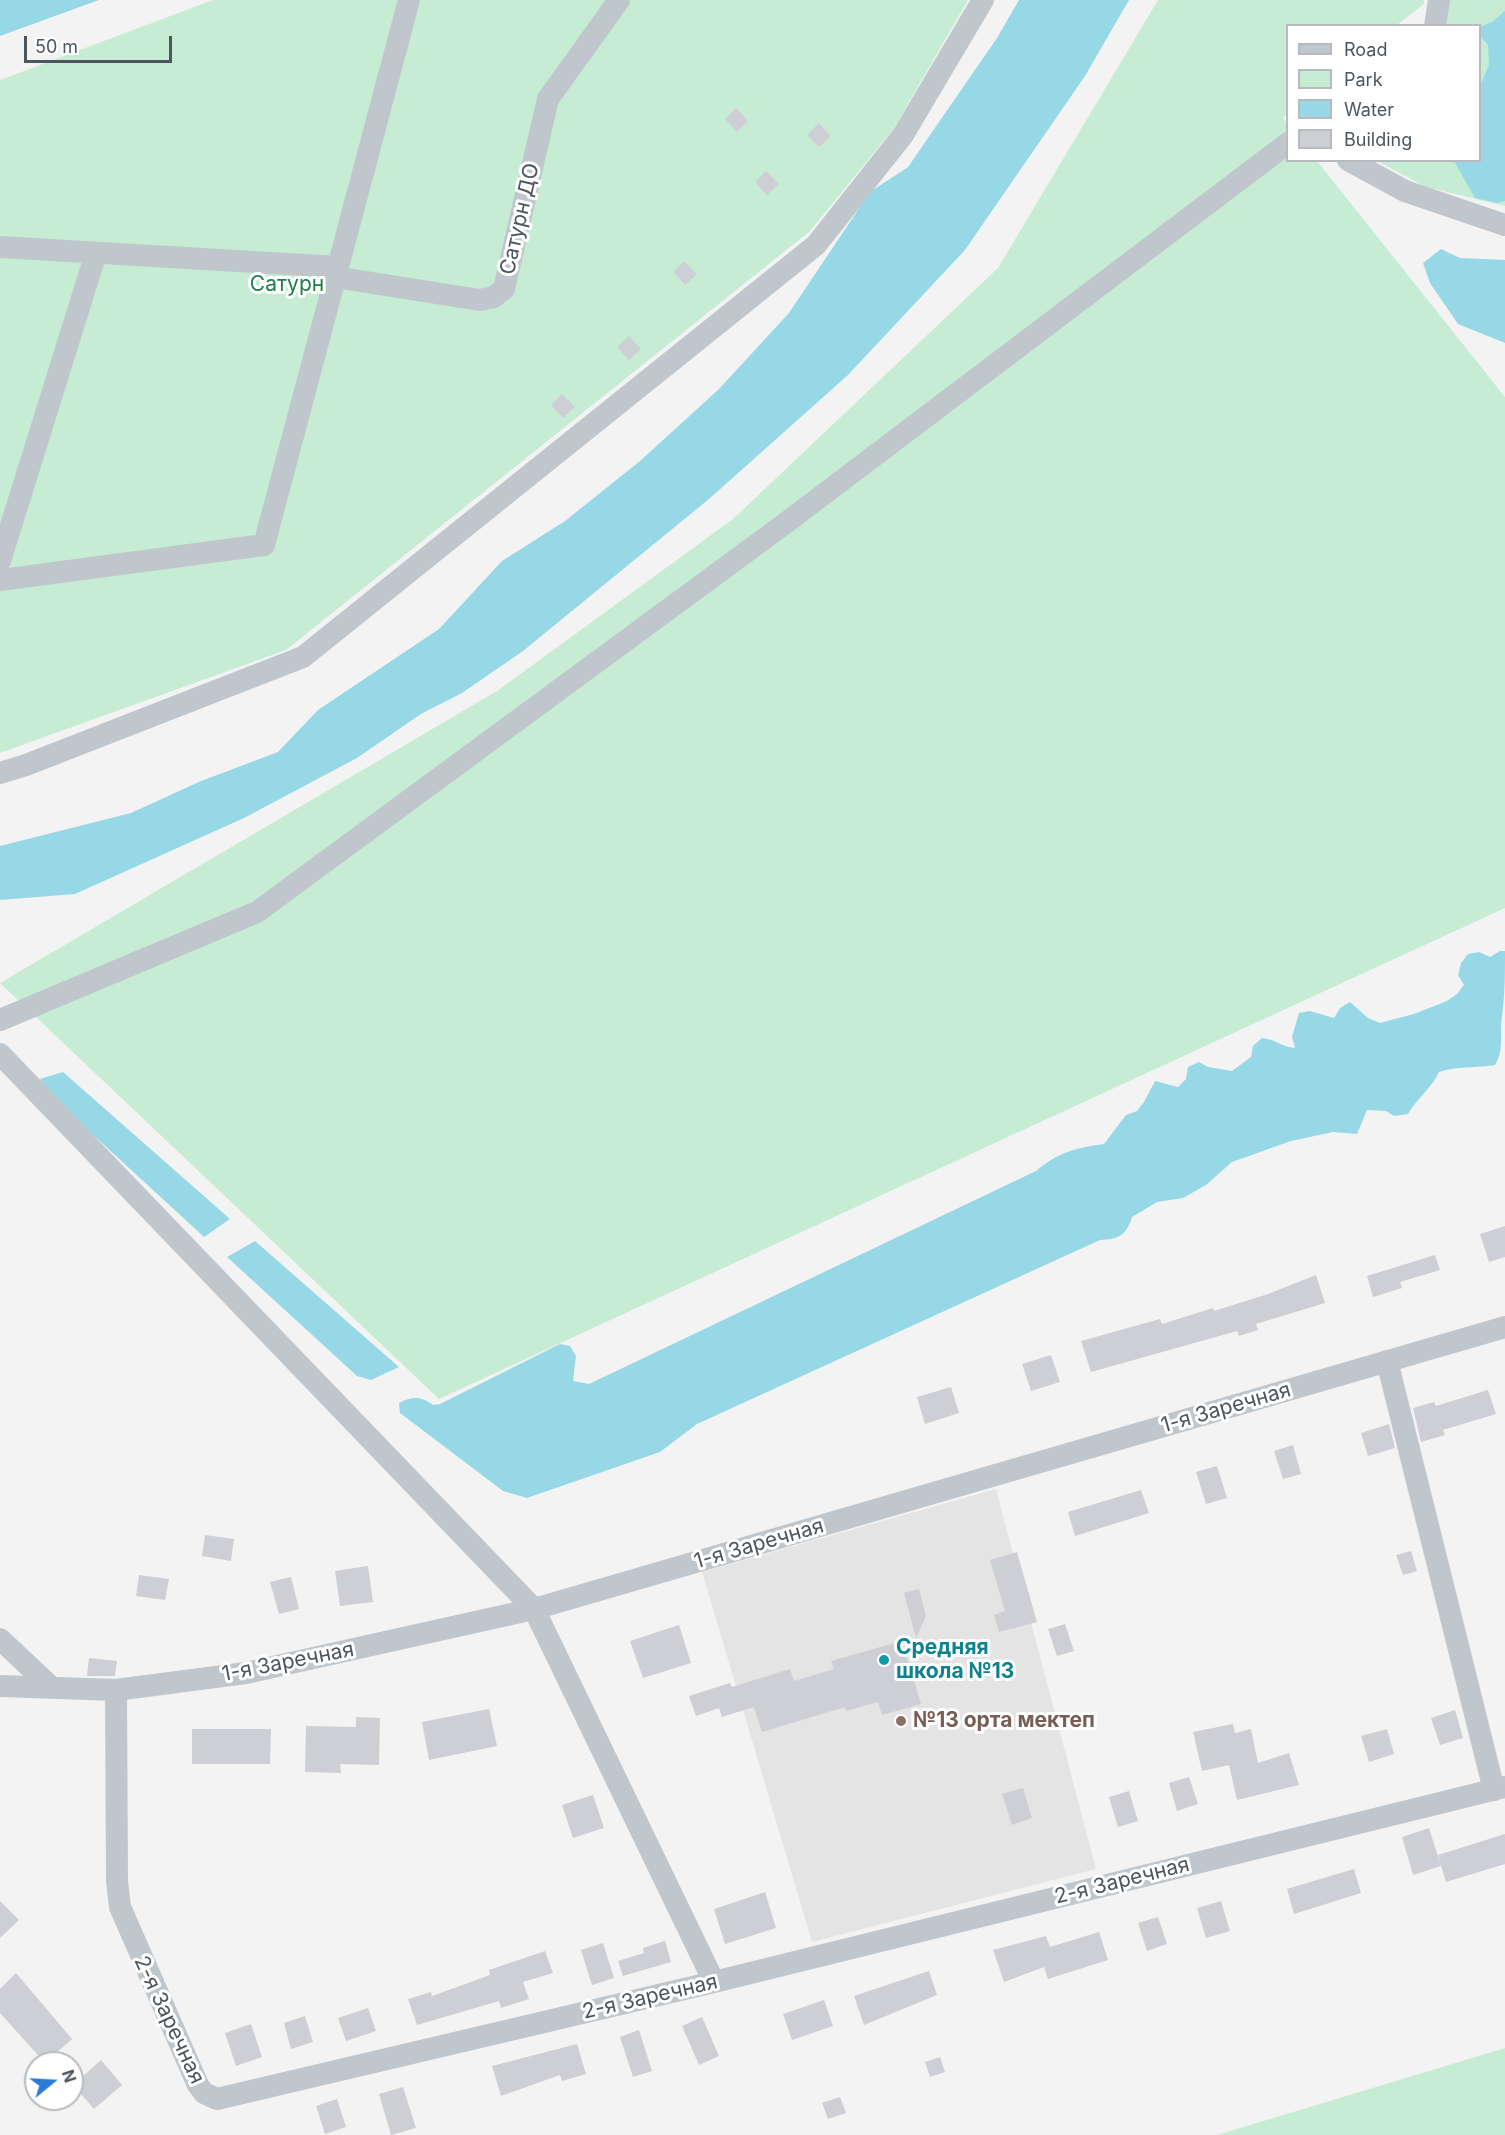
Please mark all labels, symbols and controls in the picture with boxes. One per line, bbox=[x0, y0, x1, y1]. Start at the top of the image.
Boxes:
scale bar bbox=[27, 24, 176, 62]
legend bbox=[1286, 24, 1481, 162]
text: 50 m bbox=[35, 36, 78, 57]
text: Road bbox=[1344, 39, 1387, 60]
text: Park bbox=[1344, 69, 1383, 90]
text: Water bbox=[1344, 99, 1394, 120]
text: Building bbox=[1344, 129, 1412, 150]
street label: Сатурн ДО bbox=[495, 161, 545, 277]
park label: Сатурн bbox=[250, 272, 324, 298]
street label: 1-я Заречная bbox=[1158, 1377, 1294, 1439]
street label: 1-я Заречная bbox=[691, 1513, 827, 1575]
place label: Средняя школа №13 bbox=[896, 1635, 1014, 1685]
street label: 1-я Заречная bbox=[220, 1637, 356, 1687]
marker: Средняя школа №13 bbox=[877, 1653, 891, 1667]
place label: №13 орта мектеп bbox=[913, 1708, 1095, 1734]
marker: №13 орта мектеп bbox=[894, 1714, 908, 1728]
street label: 2-я Заречная bbox=[1052, 1852, 1192, 1910]
street label: 2-я Заречная bbox=[128, 1952, 210, 2088]
street label: 2-я Заречная bbox=[580, 1969, 720, 2025]
north arrow bbox=[24, 2051, 84, 2111]
text: N bbox=[58, 2067, 81, 2085]

